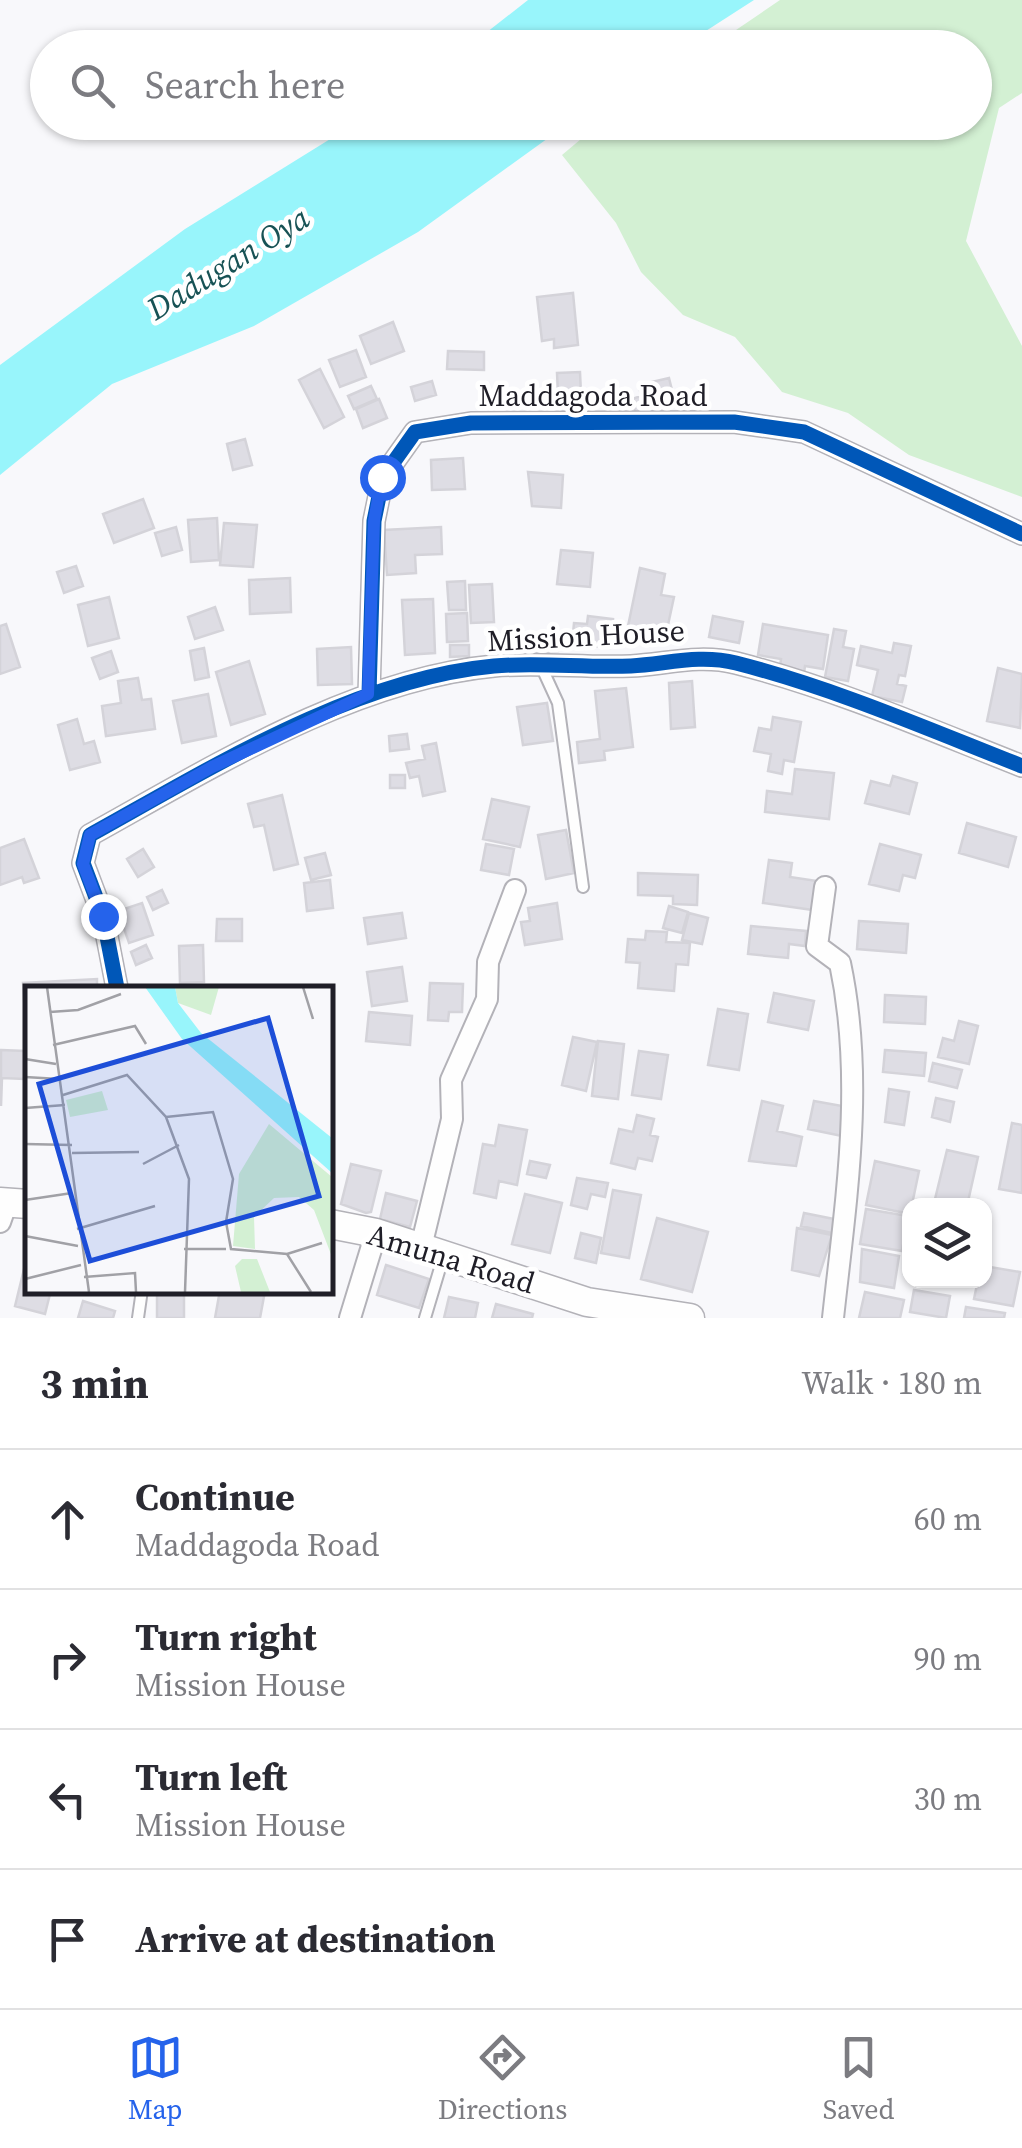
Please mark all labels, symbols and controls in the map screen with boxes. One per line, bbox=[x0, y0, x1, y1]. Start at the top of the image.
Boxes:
search box bbox=[30, 30, 992, 140]
icon: search bbox=[65, 58, 120, 113]
text: Search here bbox=[145, 59, 345, 111]
water label: Dadugan Oya bbox=[137, 195, 318, 331]
street label: Maddagoda Road bbox=[478, 375, 708, 416]
route start bbox=[360, 455, 406, 501]
street label: Mission House bbox=[486, 610, 686, 661]
route end bbox=[81, 894, 127, 940]
inset map bbox=[25, 986, 332, 1293]
map controls bbox=[902, 1198, 992, 1288]
button: layers bbox=[902, 1198, 992, 1288]
street label: Amuna Road bbox=[363, 1214, 540, 1303]
text: 3 min bbox=[40, 1354, 149, 1412]
text: Walk · 180 m bbox=[801, 1361, 982, 1405]
text: Continue bbox=[135, 1471, 295, 1523]
icon: ahead bbox=[40, 1492, 95, 1547]
text: 60 m bbox=[914, 1497, 982, 1541]
text: Maddagoda Road bbox=[135, 1523, 379, 1567]
text: Turn right bbox=[135, 1611, 317, 1663]
icon: right bbox=[40, 1632, 95, 1687]
text: 90 m bbox=[914, 1637, 982, 1681]
text: Mission House bbox=[135, 1663, 346, 1707]
text: Turn left bbox=[135, 1751, 287, 1803]
icon: left bbox=[40, 1772, 95, 1827]
text: 30 m bbox=[914, 1777, 982, 1821]
text: Mission House bbox=[135, 1803, 346, 1847]
icon: arrive bbox=[40, 1912, 95, 1967]
text: Arrive at destination bbox=[135, 1913, 496, 1965]
tab: Map bbox=[128, 2030, 183, 2128]
tab: Directions bbox=[438, 2030, 567, 2128]
tab: Saved bbox=[823, 2030, 894, 2128]

